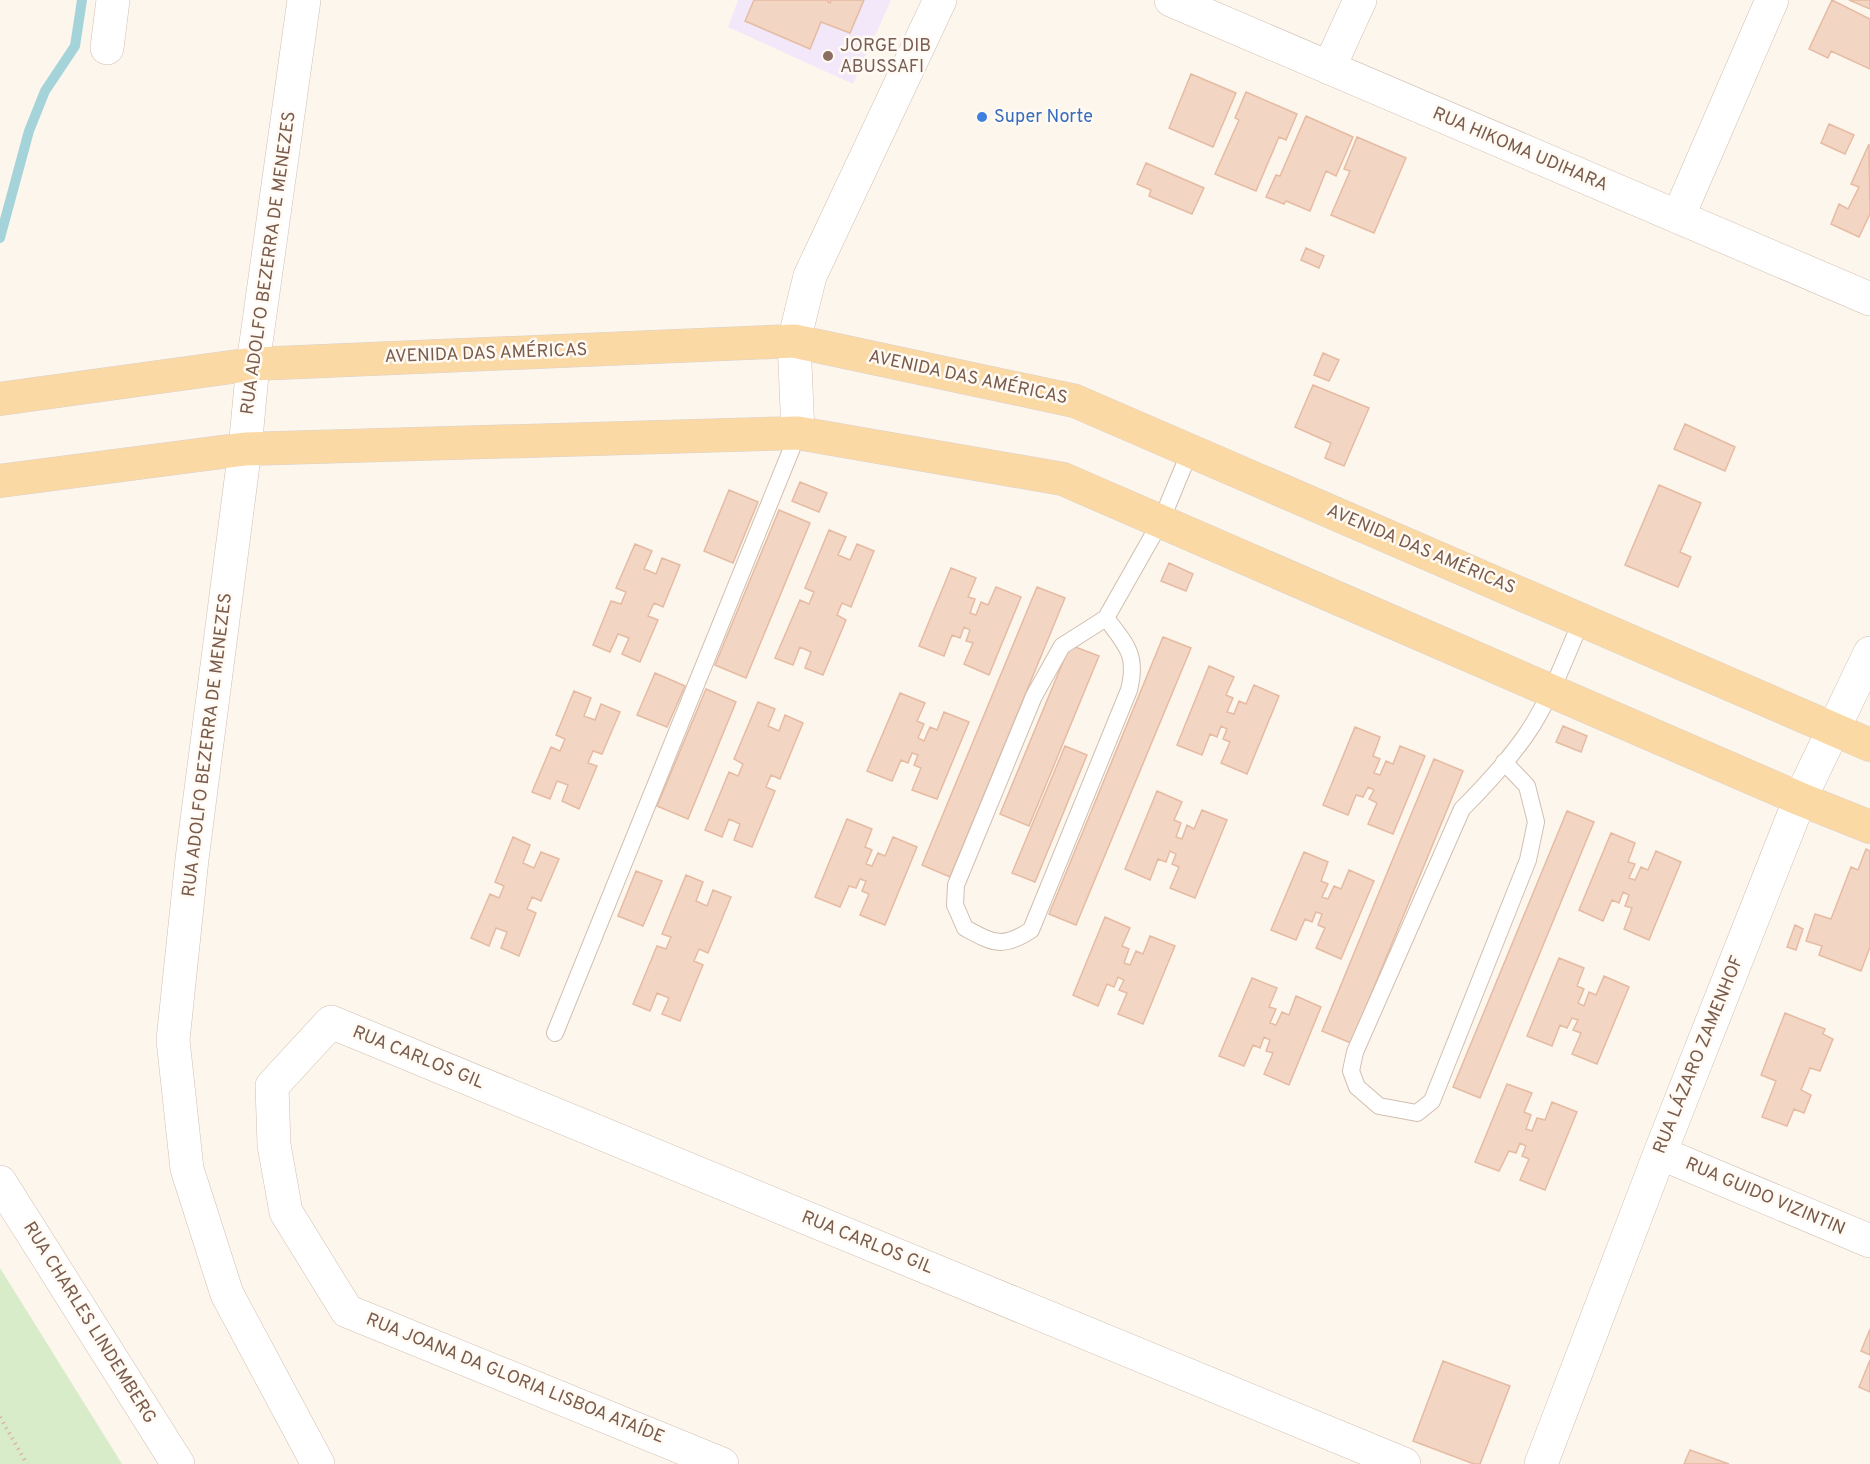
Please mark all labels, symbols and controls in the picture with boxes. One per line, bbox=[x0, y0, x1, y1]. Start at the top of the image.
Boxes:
place label: JORGE DIB ABUSSAFI bbox=[840, 35, 931, 79]
marker: JORGE DIB ABUSSAFI bbox=[821, 49, 835, 63]
street label: RUA HIKOMA UDIHARA bbox=[1429, 103, 1611, 197]
place label: Super Norte bbox=[994, 106, 1093, 129]
street label: RUA ADOLFO BEZERRA DE MENEZES bbox=[236, 110, 302, 416]
marker: Super Norte bbox=[975, 110, 989, 124]
street label: AVENIDA DAS AMÉRICAS bbox=[384, 337, 588, 369]
street label: AVENIDA DAS AMÉRICAS bbox=[866, 344, 1070, 410]
street label: AVENIDA DAS AMÉRICAS bbox=[1323, 498, 1520, 600]
street label: RUA ADOLFO BEZERRA DE MENEZES bbox=[178, 592, 238, 898]
street label: RUA LÁZARO ZAMENHOF bbox=[1647, 952, 1749, 1157]
street label: RUA CARLOS GIL bbox=[349, 1021, 487, 1095]
street label: RUA GUIDO VIZINTIN bbox=[1681, 1153, 1849, 1241]
street label: RUA CARLOS GIL bbox=[798, 1206, 936, 1280]
street label: RUA CHARLES LINDEMBERG bbox=[17, 1218, 161, 1428]
street label: RUA JOANA DA GLORIA LISBOA ATAÍDE bbox=[362, 1307, 668, 1450]

